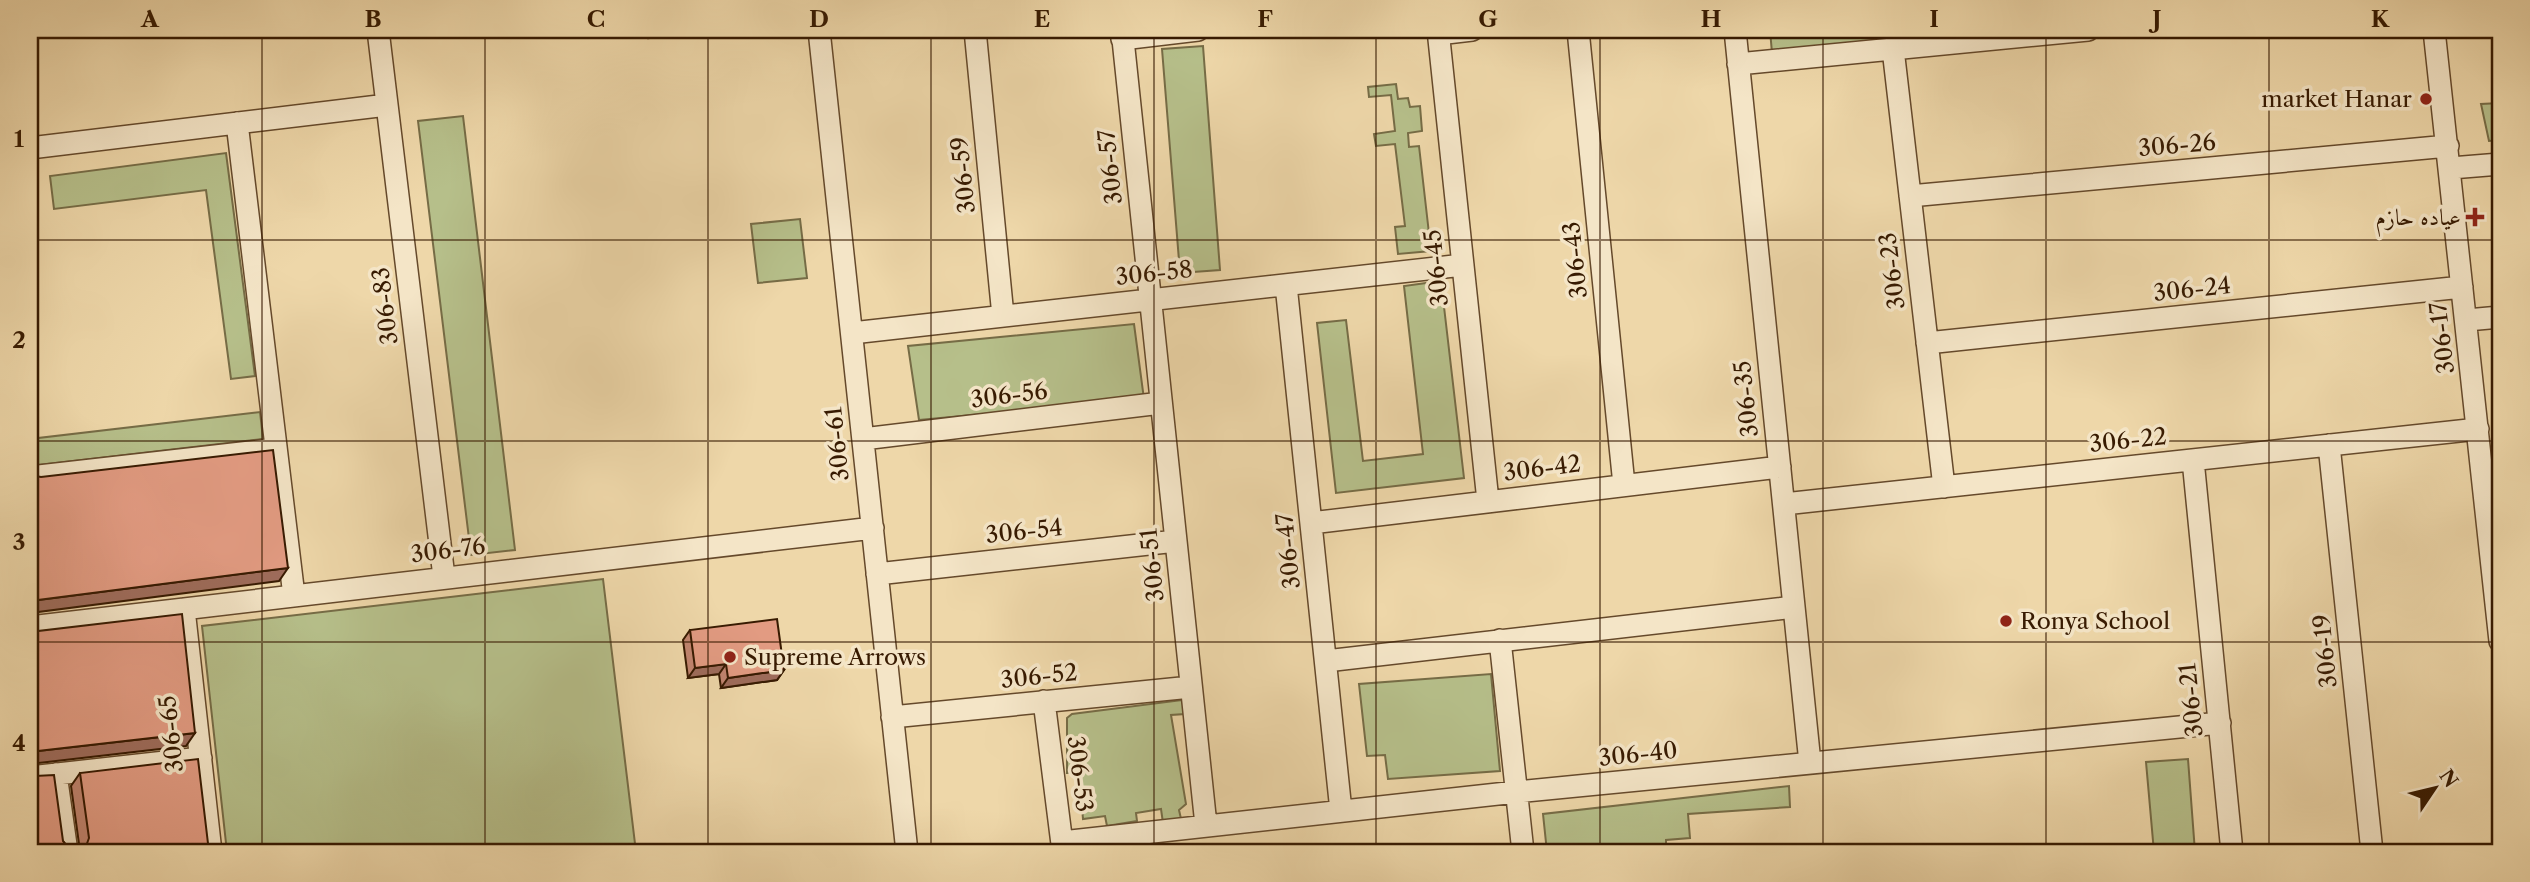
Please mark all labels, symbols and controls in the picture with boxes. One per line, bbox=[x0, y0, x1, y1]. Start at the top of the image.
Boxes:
text: A bbox=[140, 5, 160, 33]
text: B bbox=[364, 5, 382, 33]
text: C bbox=[587, 5, 605, 33]
text: D bbox=[809, 5, 829, 33]
text: E bbox=[1034, 5, 1050, 33]
text: F bbox=[1257, 5, 1273, 33]
text: G bbox=[1478, 5, 1498, 33]
text: H bbox=[1701, 5, 1722, 33]
text: I bbox=[1929, 5, 1939, 33]
text: J bbox=[2148, 5, 2162, 33]
text: K bbox=[2371, 5, 2390, 33]
place label: market Hanar bbox=[2261, 85, 2412, 113]
marker: market Hanar bbox=[2418, 91, 2434, 107]
text: 1 bbox=[14, 125, 25, 153]
street label: 306-57 bbox=[1092, 128, 1128, 206]
street label: 306-26 bbox=[2137, 128, 2217, 162]
street label: 306-59 bbox=[945, 135, 981, 215]
place label: عياده حازم bbox=[2375, 203, 2461, 237]
marker: عياده حازم bbox=[2467, 209, 2483, 225]
street label: 306-43 bbox=[1557, 220, 1593, 300]
street label: 306-45 bbox=[1418, 228, 1454, 308]
street label: 306-23 bbox=[1873, 231, 1911, 311]
street label: 306-58 bbox=[1114, 255, 1194, 291]
street label: 306-83 bbox=[366, 266, 404, 346]
street label: 306-24 bbox=[2152, 271, 2232, 307]
street label: 306-17 bbox=[2424, 300, 2460, 375]
text: 2 bbox=[12, 326, 26, 354]
street label: 306-35 bbox=[1728, 360, 1764, 438]
street label: 306-56 bbox=[969, 376, 1049, 414]
street label: 306-61 bbox=[819, 405, 855, 482]
street label: 306-22 bbox=[2088, 422, 2168, 458]
street label: 306-42 bbox=[1502, 449, 1582, 487]
street label: 306-47 bbox=[1270, 511, 1306, 590]
street label: 306-54 bbox=[984, 513, 1064, 549]
street label: 306-51 bbox=[1134, 527, 1170, 603]
text: 3 bbox=[13, 528, 26, 556]
street label: 306-76 bbox=[409, 532, 487, 568]
place label: Ronya School bbox=[2020, 607, 2170, 635]
marker: Ronya School bbox=[1998, 613, 2014, 629]
street label: 306-19 bbox=[2307, 613, 2343, 689]
place label: Supreme Arrows bbox=[744, 643, 926, 671]
marker: Supreme Arrows bbox=[722, 649, 738, 665]
street label: 306-52 bbox=[999, 658, 1079, 694]
street label: 306-21 bbox=[2173, 661, 2209, 738]
street label: 306-65 bbox=[153, 694, 189, 774]
text: 4 bbox=[12, 729, 26, 757]
street label: 306-53 bbox=[1061, 734, 1099, 814]
street label: 306-40 bbox=[1597, 736, 1679, 772]
north arrow bbox=[2400, 752, 2470, 822]
text: N bbox=[2434, 765, 2463, 792]

